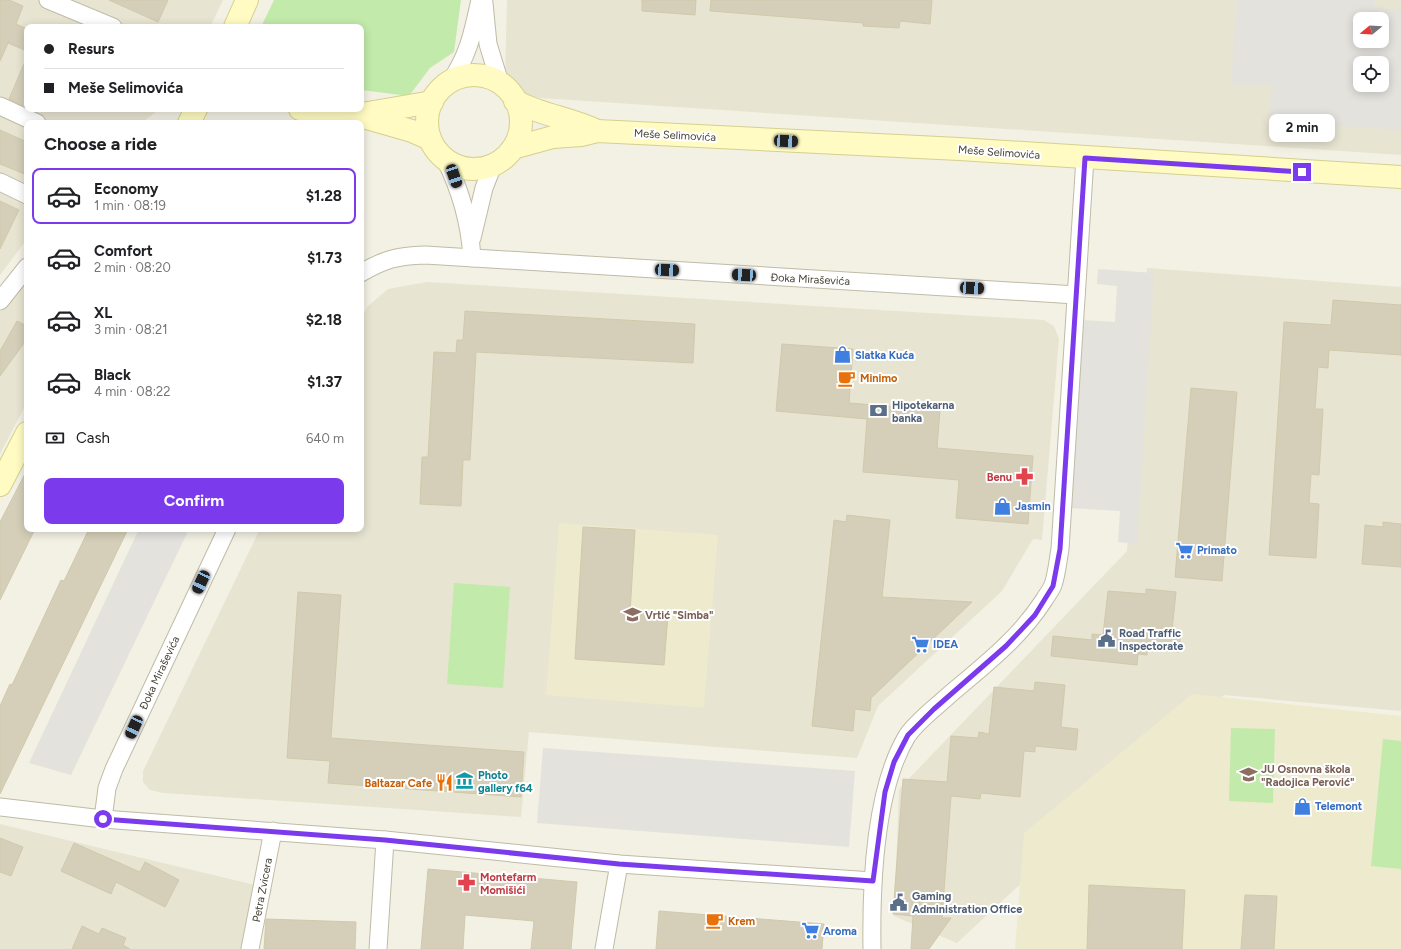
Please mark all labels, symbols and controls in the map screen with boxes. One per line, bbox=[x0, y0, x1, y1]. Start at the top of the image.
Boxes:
north arrow bbox=[1353, 12, 1389, 48]
map controls bbox=[1353, 12, 1389, 92]
text: Resurs bbox=[68, 40, 114, 58]
button: locate bbox=[1353, 56, 1389, 92]
text: Meše Selimovića bbox=[68, 79, 183, 97]
callout: 2 min bbox=[1269, 114, 1335, 142]
text: 2 min bbox=[1286, 120, 1318, 135]
street label: Meše Selimovića bbox=[634, 127, 716, 144]
text: Choose a ride bbox=[44, 133, 157, 155]
car bbox=[774, 134, 798, 148]
street label: Meše Selimovića bbox=[957, 143, 1041, 162]
car bbox=[444, 163, 464, 189]
route end bbox=[1293, 163, 1311, 181]
icon: car bbox=[46, 178, 82, 214]
text: Economy bbox=[94, 180, 159, 198]
text: $1.28 bbox=[306, 187, 342, 205]
text: 1 min · 08:19 bbox=[94, 198, 166, 213]
icon: car bbox=[46, 240, 82, 276]
text: Comfort bbox=[94, 242, 153, 260]
text: $1.73 bbox=[307, 249, 342, 267]
text: 2 min · 08:20 bbox=[94, 260, 171, 275]
car bbox=[655, 263, 679, 277]
car bbox=[732, 268, 756, 282]
street label: Đoka Miraševića bbox=[770, 271, 850, 288]
car bbox=[960, 281, 984, 295]
icon: car bbox=[46, 302, 82, 338]
text: XL bbox=[94, 304, 112, 322]
text: $2.18 bbox=[306, 311, 342, 329]
text: 3 min · 08:21 bbox=[94, 322, 168, 337]
shop icon: Slatka Kuća bbox=[832, 345, 852, 365]
place label: Slatka Kuća bbox=[855, 349, 914, 362]
icon: car bbox=[46, 364, 82, 400]
text: Black bbox=[94, 366, 131, 384]
cafe icon: Minimo bbox=[837, 368, 857, 388]
place label: Minimo bbox=[860, 372, 898, 385]
text: $1.37 bbox=[307, 373, 342, 391]
text: 4 min · 08:22 bbox=[94, 384, 170, 399]
place label: Hipotekarna banka bbox=[892, 399, 954, 425]
bank icon: Hipotekarna banka bbox=[869, 401, 889, 421]
icon: cash bbox=[44, 427, 66, 449]
text: Cash bbox=[76, 429, 110, 447]
text: 640 m bbox=[306, 431, 344, 446]
pharmacy icon: Benu bbox=[1015, 467, 1035, 487]
place label: Benu bbox=[987, 471, 1012, 484]
button: Confirm bbox=[44, 478, 344, 524]
shop icon: Jasmin bbox=[992, 496, 1012, 516]
place label: Jasmin bbox=[1015, 500, 1051, 513]
supermarket icon: Primato bbox=[1174, 540, 1194, 560]
place label: Primato bbox=[1197, 544, 1237, 557]
car bbox=[190, 569, 212, 595]
school or university icon: Vrtić "Simba" bbox=[622, 605, 642, 625]
place label: Vrtić "Simba" bbox=[645, 609, 713, 622]
place label: Road Traffic Inspectorate bbox=[1119, 627, 1183, 653]
public building icon: Road Traffic Inspectorate bbox=[1096, 629, 1116, 649]
street label: Đoka Miraševića bbox=[137, 634, 182, 712]
supermarket icon: IDEA bbox=[910, 634, 930, 654]
place label: IDEA bbox=[933, 638, 958, 651]
car bbox=[123, 714, 145, 740]
place label: JU Osnovna škola "Radojica Perović" bbox=[1261, 763, 1354, 789]
school or university icon: JU Osnovna škola "Radojica Perović" bbox=[1238, 765, 1258, 785]
place label: Photo gallery f64 bbox=[478, 769, 533, 795]
museum icon: Photo gallery f64 bbox=[455, 771, 475, 791]
restaurant icon: Baltazar Cafe bbox=[435, 773, 455, 793]
place label: Baltazar Cafe bbox=[364, 777, 432, 790]
shop icon: Telemont bbox=[1292, 796, 1312, 816]
place label: Telemont bbox=[1315, 800, 1363, 813]
route start bbox=[94, 810, 112, 828]
street label: Petra Zvicera bbox=[250, 857, 275, 923]
place label: Montefarm Momišići bbox=[480, 871, 537, 897]
pharmacy icon: Montefarm Momišići bbox=[457, 873, 477, 893]
place label: Gaming Administration Office bbox=[912, 890, 1022, 916]
public building icon: Gaming Administration Office bbox=[889, 892, 909, 912]
cafe icon: Krem bbox=[705, 911, 725, 931]
place label: Krem bbox=[728, 915, 756, 928]
supermarket icon: Aroma bbox=[800, 921, 820, 941]
place label: Aroma bbox=[823, 925, 857, 938]

